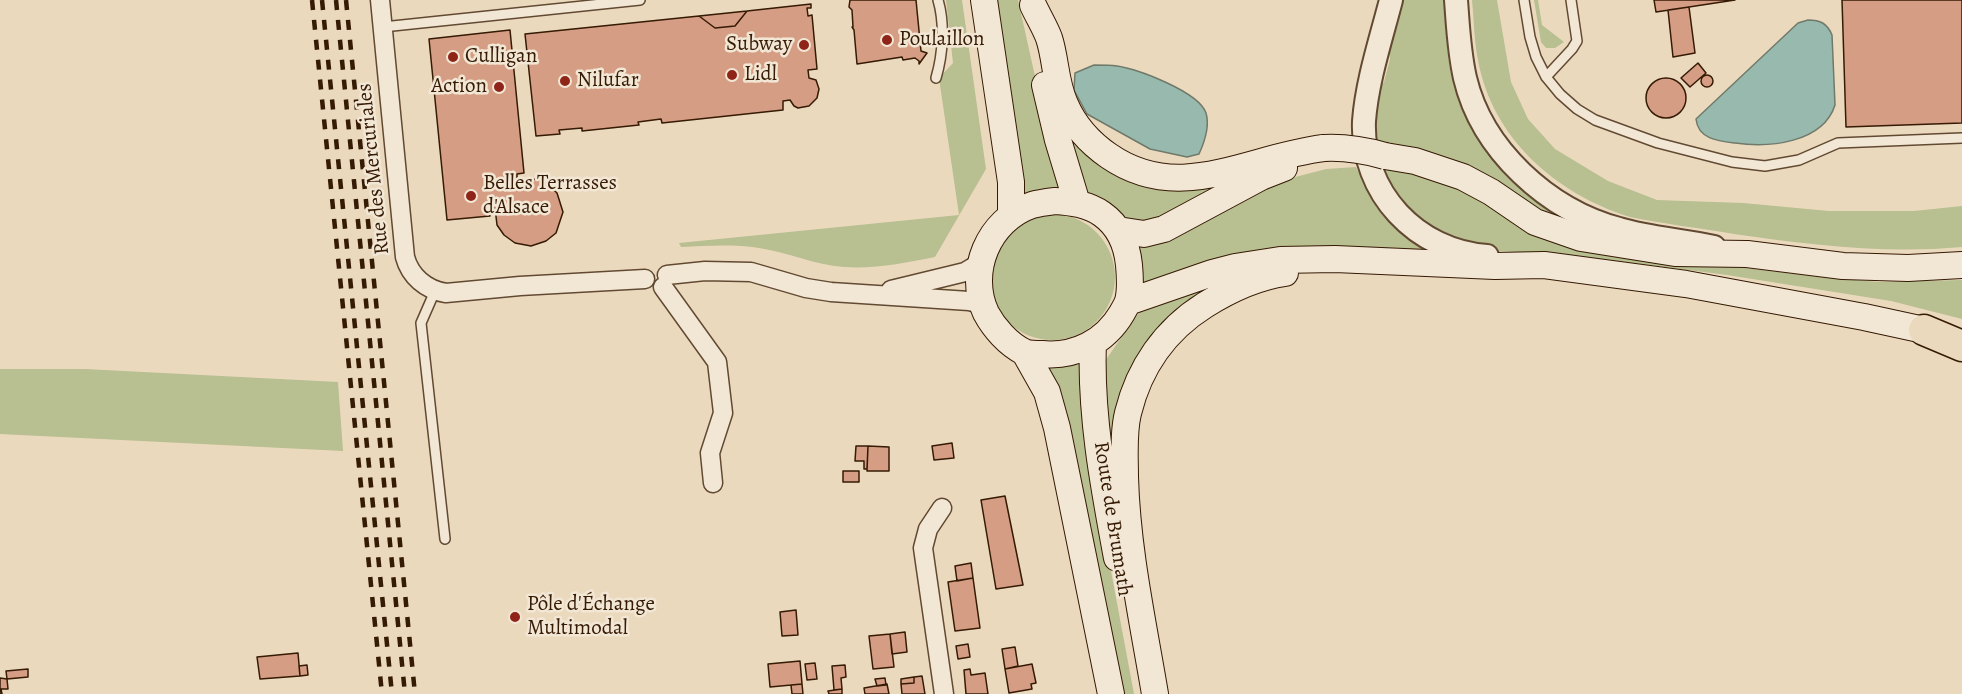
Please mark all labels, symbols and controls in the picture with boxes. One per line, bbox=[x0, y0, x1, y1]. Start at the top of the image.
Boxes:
place label: Poulaillon bbox=[899, 27, 984, 53]
place label: Subway bbox=[726, 32, 792, 58]
marker: Poulaillon bbox=[880, 33, 894, 47]
marker: Subway bbox=[797, 38, 811, 52]
place label: Culligan bbox=[465, 44, 537, 70]
marker: Culligan bbox=[446, 50, 460, 64]
place label: Lidl bbox=[744, 62, 777, 88]
place label: Nilufar bbox=[577, 68, 639, 94]
marker: Lidl bbox=[725, 68, 739, 82]
place label: Action bbox=[431, 74, 487, 100]
marker: Nilufar bbox=[558, 74, 572, 88]
marker: Action bbox=[492, 80, 506, 94]
street label: Rue des Mercuriales bbox=[352, 82, 396, 256]
place label: Belles Terrasses d'Alsace bbox=[483, 171, 617, 221]
marker: Belles Terrasses d'Alsace bbox=[464, 189, 478, 203]
street label: Route de Brumath bbox=[1087, 440, 1137, 598]
place label: Pôle d'Échange Multimodal bbox=[527, 592, 655, 642]
marker: Pôle d'Échange Multimodal bbox=[508, 610, 522, 624]

